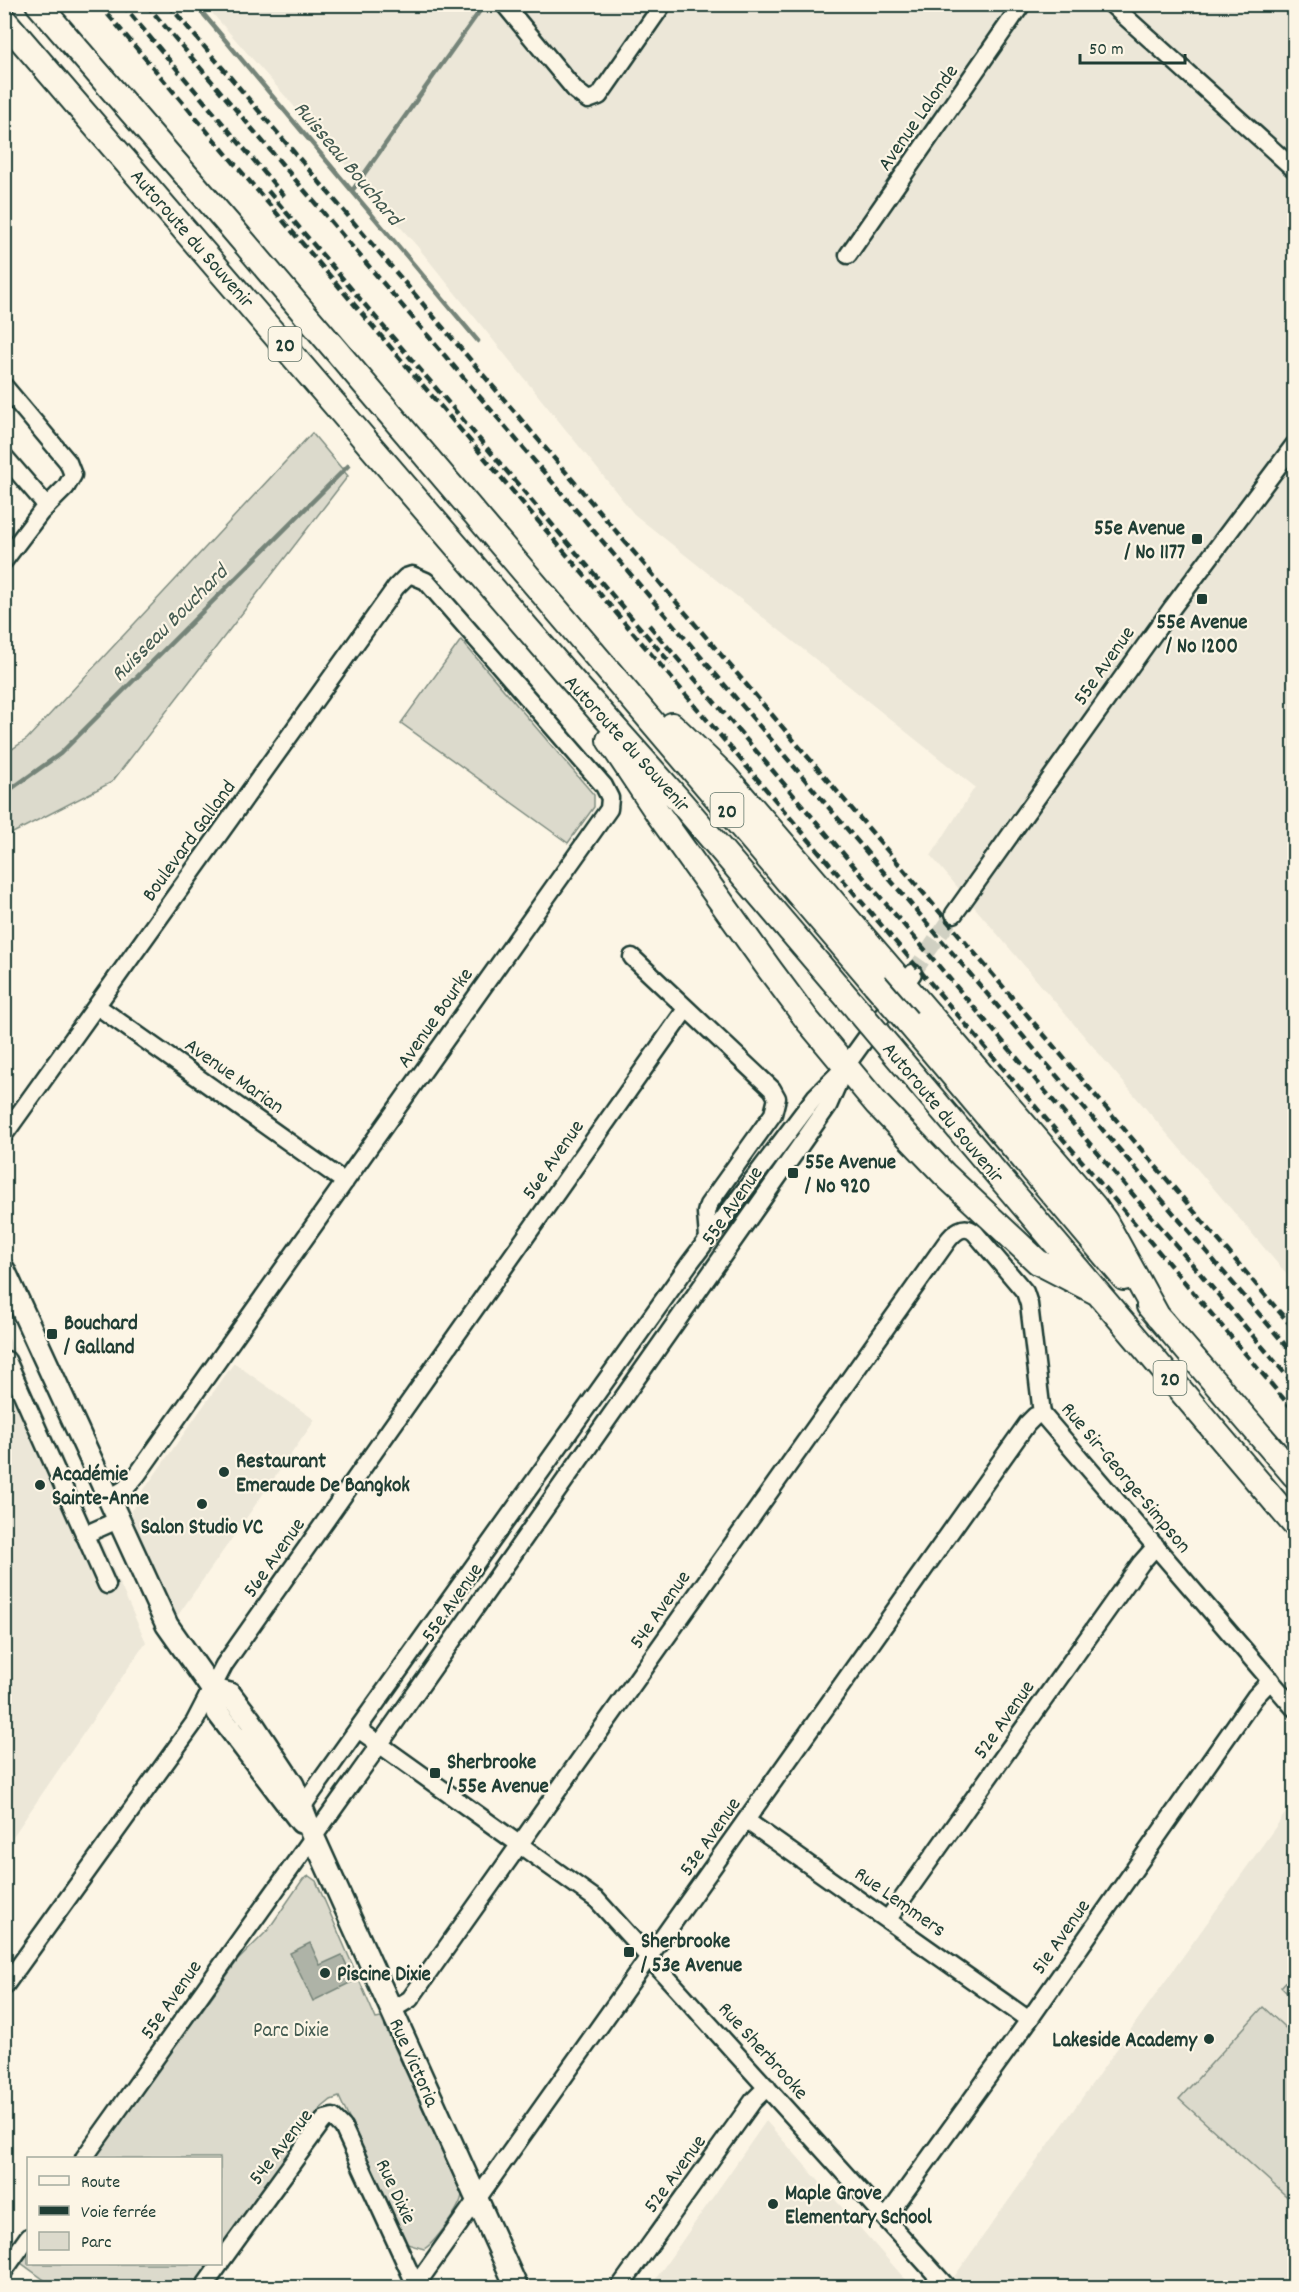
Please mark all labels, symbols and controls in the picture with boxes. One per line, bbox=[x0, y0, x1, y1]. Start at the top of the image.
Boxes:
scale bar bbox=[1080, 27, 1185, 65]
text: 50 m bbox=[1089, 38, 1124, 63]
street label: Avenue Lalonde bbox=[872, 59, 967, 178]
water label: Ruisseau Bouchard bbox=[285, 95, 410, 236]
street label: Autoroute du Souvenir bbox=[122, 164, 260, 316]
road number: 20 bbox=[268, 327, 302, 361]
place label: 55e Avenue / No 1177 bbox=[1094, 515, 1185, 569]
marker: 55e Avenue / No 1177 bbox=[1190, 532, 1204, 546]
water label: Ruisseau Bouchard bbox=[105, 557, 238, 690]
marker: 55e Avenue / No 1200 bbox=[1195, 592, 1209, 606]
place label: 55e Avenue / No 1200 bbox=[1157, 609, 1247, 663]
street label: 55e Avenue bbox=[1067, 621, 1144, 713]
street label: Autoroute du Souvenir bbox=[556, 669, 696, 821]
street label: Boulevard Galland bbox=[136, 775, 245, 909]
road number: 20 bbox=[710, 793, 744, 827]
street label: Avenue Bourke bbox=[391, 962, 482, 1075]
street label: Avenue Marian bbox=[177, 1032, 289, 1123]
street label: Autoroute du Souvenir bbox=[874, 1037, 1010, 1191]
street label: 56e Avenue bbox=[516, 1115, 593, 1207]
place label: 55e Avenue / No 920 bbox=[804, 1149, 896, 1203]
street label: 55e Avenue bbox=[695, 1161, 772, 1253]
marker: 55e Avenue / No 920 bbox=[786, 1166, 800, 1180]
place label: Bouchard / Galland bbox=[63, 1310, 138, 1364]
marker: Bouchard / Galland bbox=[45, 1327, 59, 1341]
road number: 20 bbox=[1154, 1361, 1186, 1395]
street label: Rue Sir-George-Simpson bbox=[1052, 1397, 1197, 1561]
place label: Restaurant Emeraude De Bangkok bbox=[236, 1448, 410, 1502]
place label: Académie Sainte-Anne bbox=[52, 1461, 149, 1515]
marker: Restaurant Emeraude De Bangkok bbox=[217, 1465, 231, 1479]
marker: Académie Sainte-Anne bbox=[33, 1478, 47, 1492]
marker: Salon Studio VC bbox=[195, 1497, 209, 1511]
street label: 56e Avenue bbox=[237, 1513, 314, 1605]
place label: Salon Studio VC bbox=[141, 1514, 264, 1544]
street label: 55e Avenue bbox=[415, 1558, 492, 1650]
street label: 54e Avenue bbox=[623, 1565, 700, 1656]
street label: 52e Avenue bbox=[967, 1675, 1044, 1766]
place label: Sherbrooke / 55e Avenue bbox=[446, 1749, 549, 1803]
marker: Sherbrooke / 55e Avenue bbox=[428, 1766, 442, 1780]
street label: 53e Avenue bbox=[673, 1792, 750, 1883]
street label: Rue Lemmers bbox=[847, 1861, 951, 1946]
street label: 51e Avenue bbox=[1026, 1894, 1099, 1981]
place label: Sherbrooke / 53e Avenue bbox=[640, 1928, 742, 1982]
marker: Sherbrooke / 53e Avenue bbox=[622, 1945, 636, 1959]
street label: 55e Avenue bbox=[134, 1955, 211, 2047]
place label: Piscine Dixie bbox=[337, 1961, 431, 1991]
marker: Piscine Dixie bbox=[318, 1966, 332, 1980]
street label: Rue Sherbrooke bbox=[710, 1996, 814, 2108]
street label: Rue Victoria bbox=[379, 2014, 446, 2113]
park label: Parc Dixie bbox=[253, 2017, 329, 2047]
place label: Lakeside Academy bbox=[1052, 2027, 1198, 2057]
marker: Lakeside Academy bbox=[1202, 2032, 1216, 2046]
street label: 54e Avenue bbox=[243, 2103, 322, 2193]
street label: 52e Avenue bbox=[638, 2129, 715, 2220]
street label: Rue Dixie bbox=[366, 2155, 422, 2230]
legend bbox=[27, 2157, 222, 2265]
text: Route bbox=[81, 2171, 120, 2196]
place label: Maple Grove Elementary School bbox=[785, 2180, 933, 2234]
marker: Maple Grove Elementary School bbox=[766, 2197, 780, 2211]
text: Voie ferrée bbox=[81, 2201, 156, 2226]
text: Parc bbox=[81, 2231, 112, 2256]

